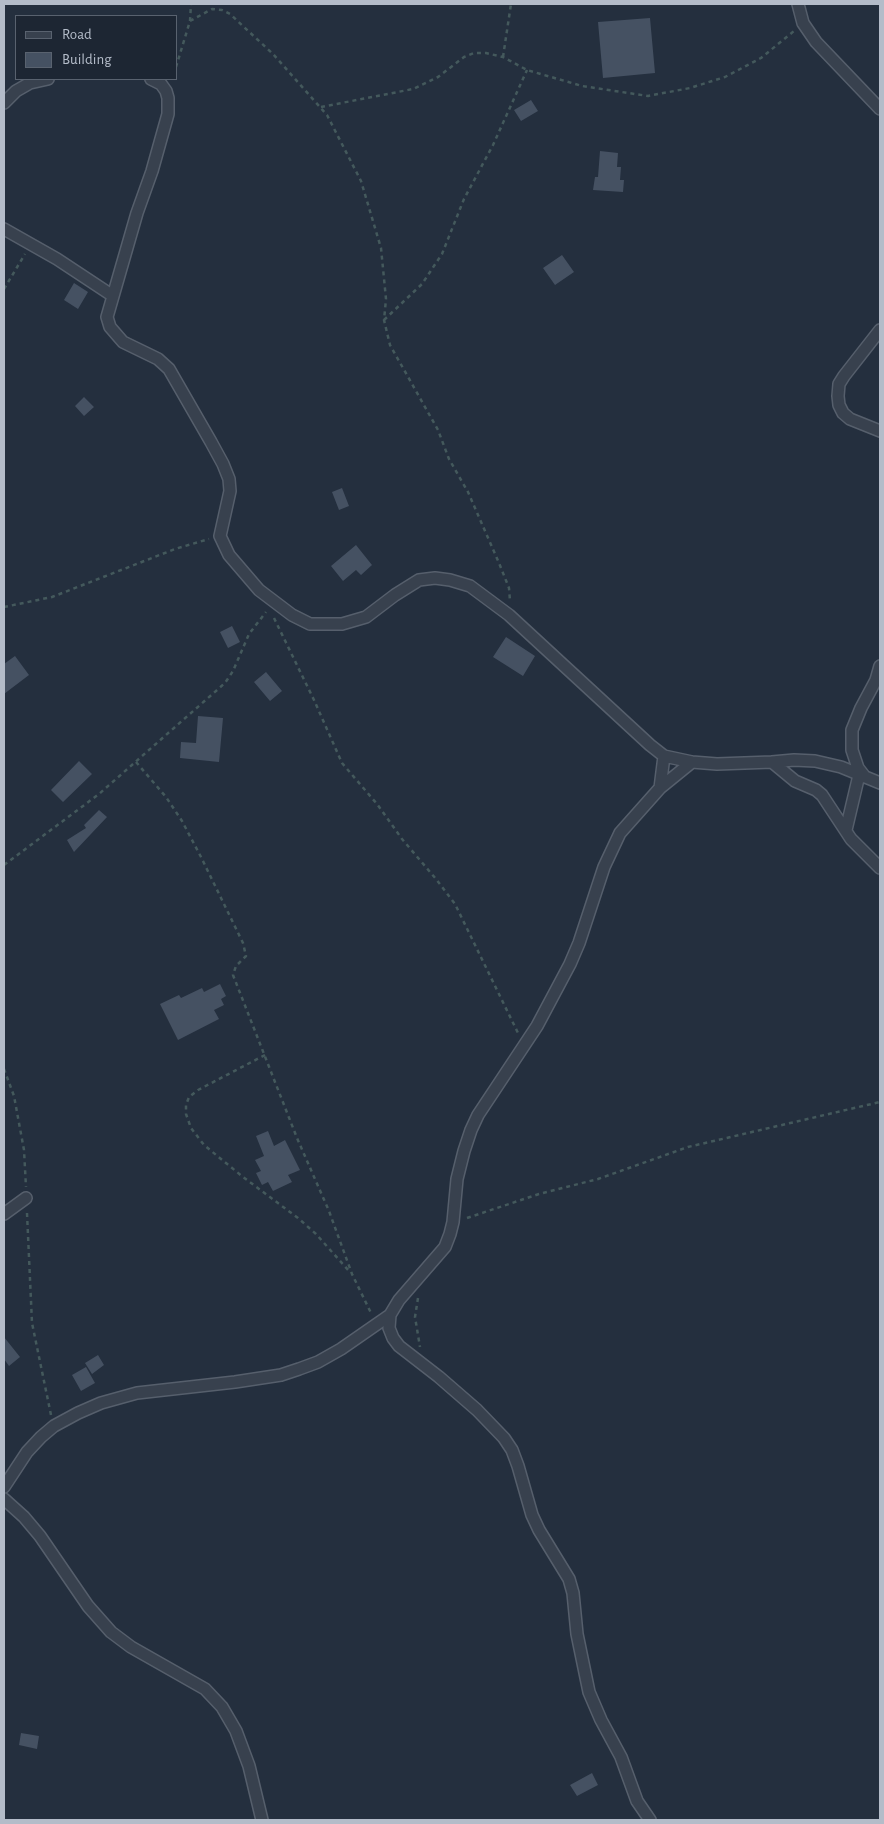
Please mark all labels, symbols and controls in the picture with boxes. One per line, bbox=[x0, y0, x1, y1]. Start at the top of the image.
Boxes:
legend bbox=[15, 15, 178, 80]
text: Road bbox=[62, 27, 92, 42]
text: Building bbox=[62, 52, 112, 67]

